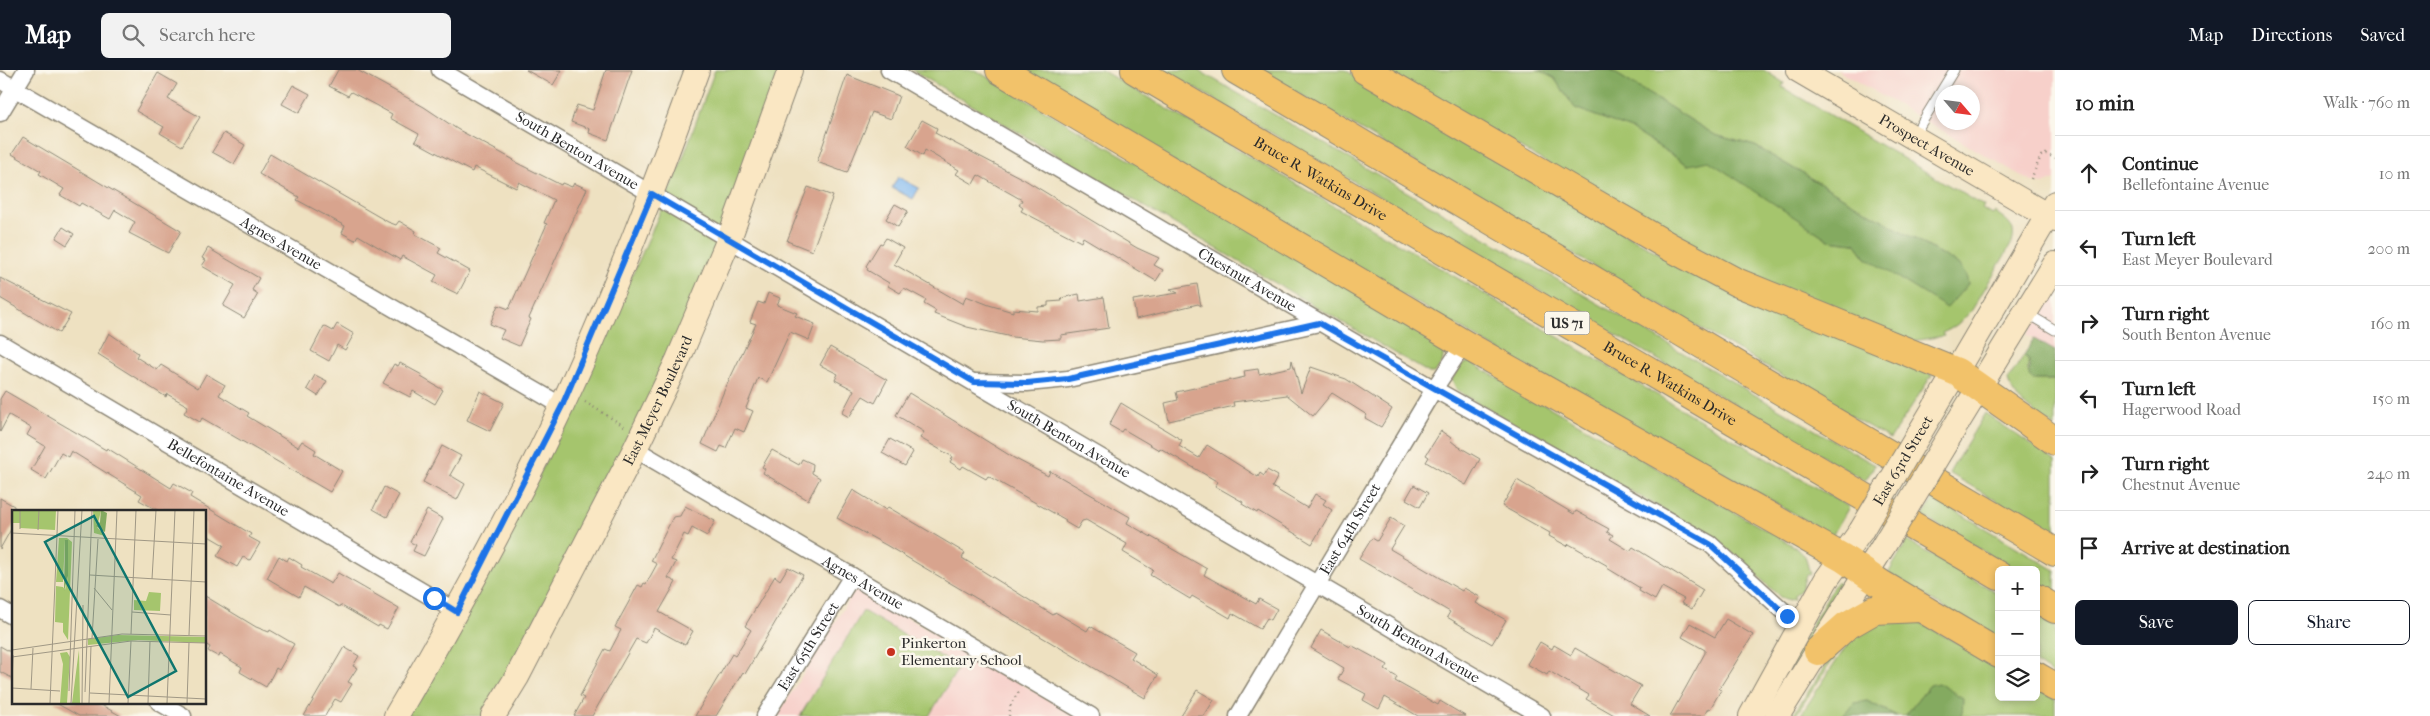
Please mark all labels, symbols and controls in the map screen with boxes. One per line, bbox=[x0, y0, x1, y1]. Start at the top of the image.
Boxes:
search box bbox=[101, 13, 451, 58]
text: Map bbox=[25, 21, 71, 49]
icon: search bbox=[119, 21, 147, 49]
text: Search here bbox=[159, 24, 255, 46]
text: Map bbox=[2189, 25, 2223, 46]
text: Directions bbox=[2251, 25, 2332, 46]
text: Saved bbox=[2360, 25, 2405, 46]
north arrow bbox=[1935, 85, 1980, 130]
text: 10 min bbox=[2075, 91, 2134, 115]
text: Walk · 760 m bbox=[2323, 93, 2410, 112]
street label: South Benton Avenue bbox=[512, 107, 642, 194]
street label: Prospect Avenue bbox=[1876, 110, 1978, 180]
street label: Bruce R. Watkins Drive bbox=[1251, 133, 1391, 225]
text: Continue bbox=[2122, 153, 2198, 175]
icon: ahead bbox=[2075, 159, 2103, 187]
text: 10 m bbox=[2379, 164, 2410, 183]
text: Bellefontaine Avenue bbox=[2122, 175, 2269, 194]
street label: Agnes Avenue bbox=[236, 212, 326, 274]
text: Turn left bbox=[2122, 228, 2196, 250]
icon: left bbox=[2075, 234, 2103, 262]
text: 200 m bbox=[2367, 239, 2410, 258]
street label: Chestnut Avenue bbox=[1195, 244, 1300, 316]
text: East Meyer Boulevard bbox=[2122, 250, 2273, 269]
text: Turn right bbox=[2122, 303, 2209, 325]
icon: right bbox=[2075, 309, 2103, 337]
road number: US 71 bbox=[1544, 312, 1590, 334]
text: 160 m bbox=[2370, 314, 2410, 333]
text: South Benton Avenue bbox=[2122, 325, 2271, 344]
street label: East Meyer Boulevard bbox=[619, 332, 696, 468]
street label: Bruce R. Watkins Drive bbox=[1600, 337, 1740, 430]
text: Turn left bbox=[2122, 378, 2196, 400]
icon: left bbox=[2075, 384, 2103, 412]
text: 150 m bbox=[2372, 389, 2410, 408]
street label: South Benton Avenue bbox=[1004, 396, 1134, 482]
text: Hagerwood Road bbox=[2122, 400, 2241, 419]
street label: East 63rd Street bbox=[1869, 412, 1937, 509]
street label: Bellefontaine Avenue bbox=[164, 435, 293, 520]
text: Turn right bbox=[2122, 453, 2209, 475]
icon: right bbox=[2075, 459, 2103, 487]
text: 240 m bbox=[2367, 464, 2410, 483]
text: Chestnut Avenue bbox=[2122, 475, 2240, 494]
street label: East 64th Street bbox=[1316, 479, 1385, 578]
inset map bbox=[12, 510, 206, 704]
icon: arrive bbox=[2075, 534, 2103, 562]
text: Arrive at destination bbox=[2122, 537, 2290, 559]
street label: Agnes Avenue bbox=[818, 551, 907, 613]
map controls bbox=[1995, 566, 2040, 701]
button: + bbox=[1995, 566, 2040, 611]
route start bbox=[423, 587, 446, 610]
street label: East 65th Street bbox=[774, 598, 843, 694]
street label: South Benton Avenue bbox=[1353, 600, 1484, 687]
button: Save bbox=[2075, 600, 2238, 645]
button: Share bbox=[2248, 600, 2410, 645]
route end bbox=[1776, 605, 1799, 628]
button: − bbox=[1995, 611, 2040, 656]
place label: Pinkerton Elementary School bbox=[901, 634, 1022, 669]
marker: Pinkerton Elementary School bbox=[885, 646, 897, 658]
button: layers bbox=[1995, 656, 2040, 701]

